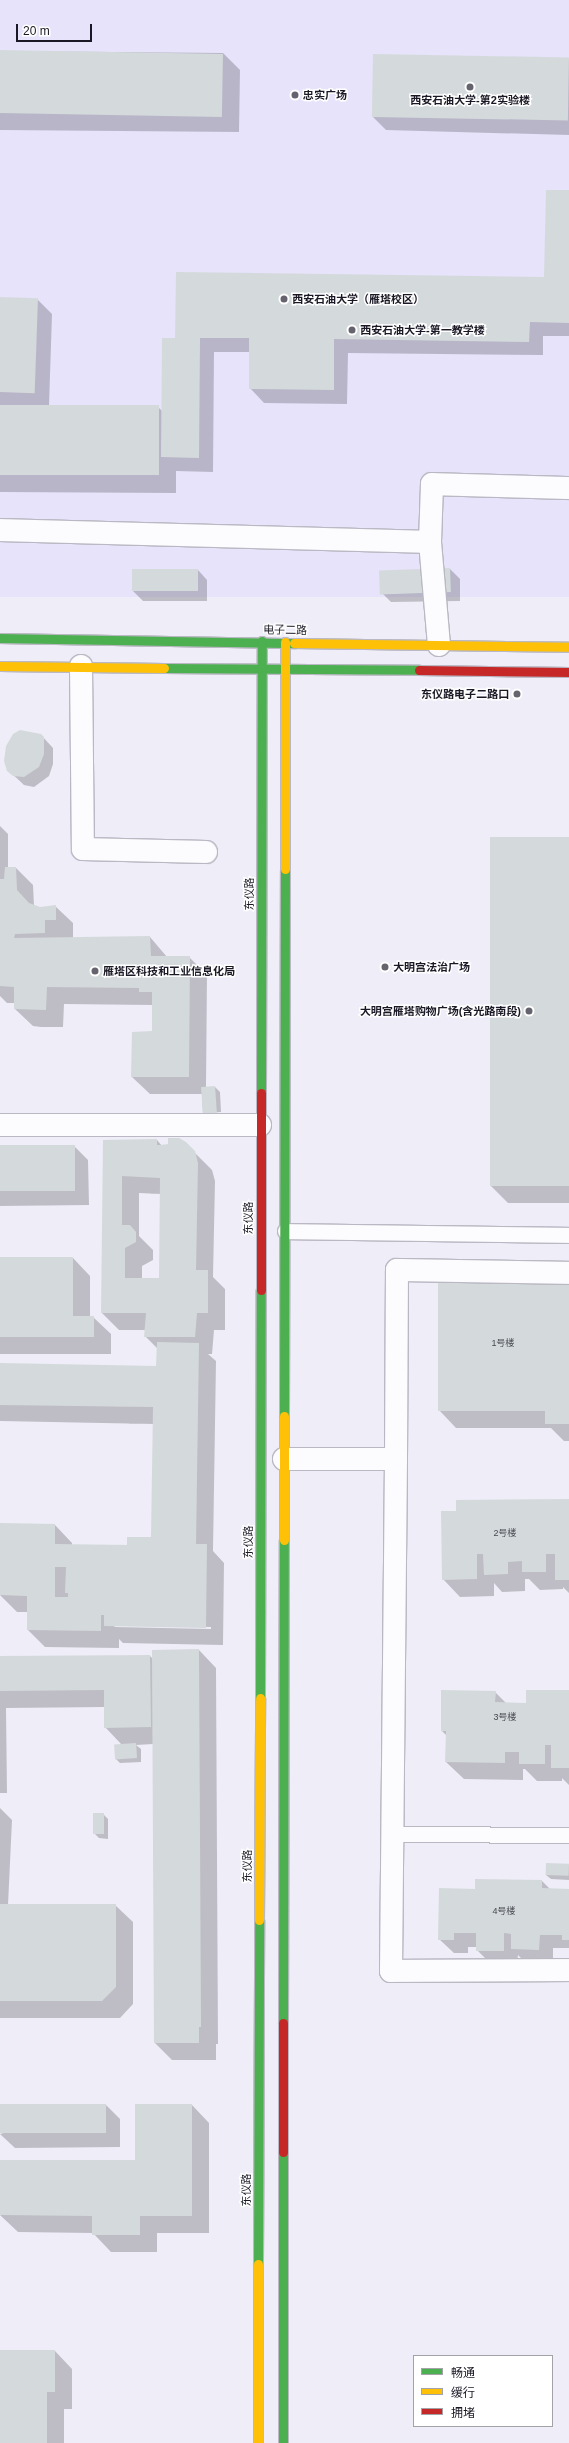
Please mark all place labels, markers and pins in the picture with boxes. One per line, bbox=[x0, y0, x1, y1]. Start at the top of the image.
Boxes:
marker: 西安石油大学-第2实验楼 bbox=[465, 82, 475, 92]
place label: 忠实广场 bbox=[303, 88, 347, 102]
marker: 忠实广场 bbox=[290, 90, 300, 100]
place label: 西安石油大学-第2实验楼 bbox=[410, 93, 530, 107]
place label: 西安石油大学（雁塔校区） bbox=[292, 292, 424, 306]
marker: 西安石油大学（雁塔校区） bbox=[279, 294, 289, 304]
place label: 西安石油大学-第一教学楼 bbox=[360, 323, 485, 337]
marker: 西安石油大学-第一教学楼 bbox=[347, 325, 357, 335]
place label: 东仪路电子二路口 bbox=[421, 687, 509, 701]
marker: 东仪路电子二路口 bbox=[512, 689, 522, 699]
place label: 大明宫法治广场 bbox=[393, 960, 470, 974]
marker: 大明宫法治广场 bbox=[380, 962, 390, 972]
place label: 雁塔区科技和工业信息化局 bbox=[103, 964, 235, 978]
marker: 雁塔区科技和工业信息化局 bbox=[90, 966, 100, 976]
place label: 大明宫雁塔购物广场(含光路南段) bbox=[360, 1004, 521, 1018]
marker: 大明宫雁塔购物广场(含光路南段) bbox=[524, 1006, 534, 1016]

